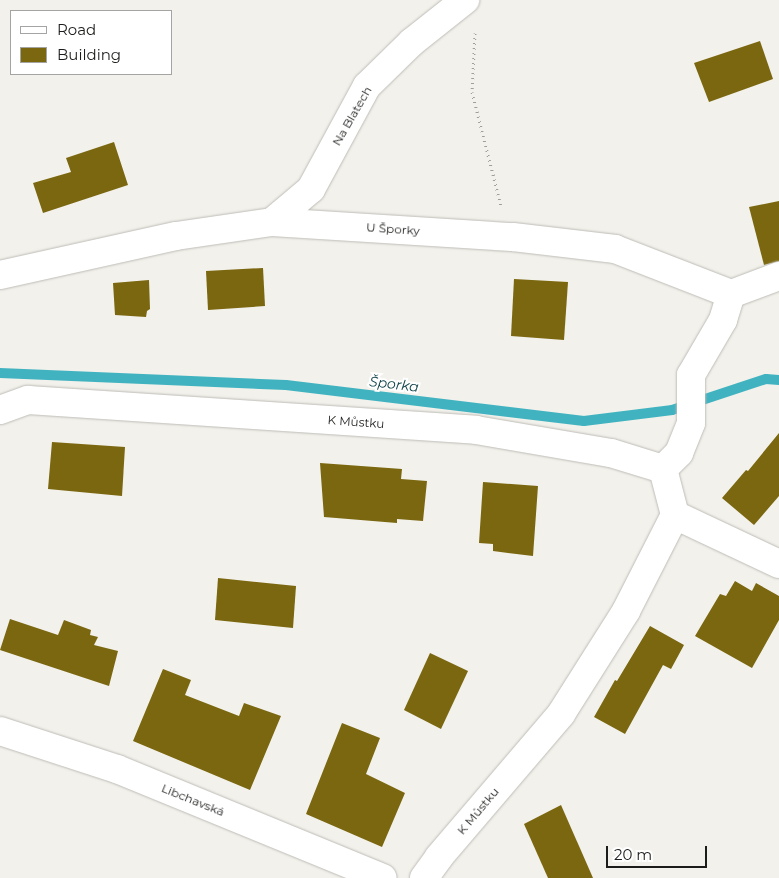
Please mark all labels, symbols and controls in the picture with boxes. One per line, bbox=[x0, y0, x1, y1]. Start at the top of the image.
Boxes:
legend bbox=[10, 10, 172, 75]
text: Road bbox=[57, 20, 96, 39]
text: Building bbox=[57, 45, 121, 64]
street label: Na Blatech bbox=[329, 84, 375, 148]
street label: U Šporky bbox=[366, 220, 420, 238]
water label: Šporka bbox=[368, 373, 420, 395]
street label: K Můstku bbox=[327, 413, 385, 431]
street label: Libchavská bbox=[159, 781, 227, 819]
street label: K Můstku bbox=[454, 785, 502, 837]
scale bar bbox=[609, 836, 710, 868]
text: 20 m bbox=[614, 845, 652, 864]

